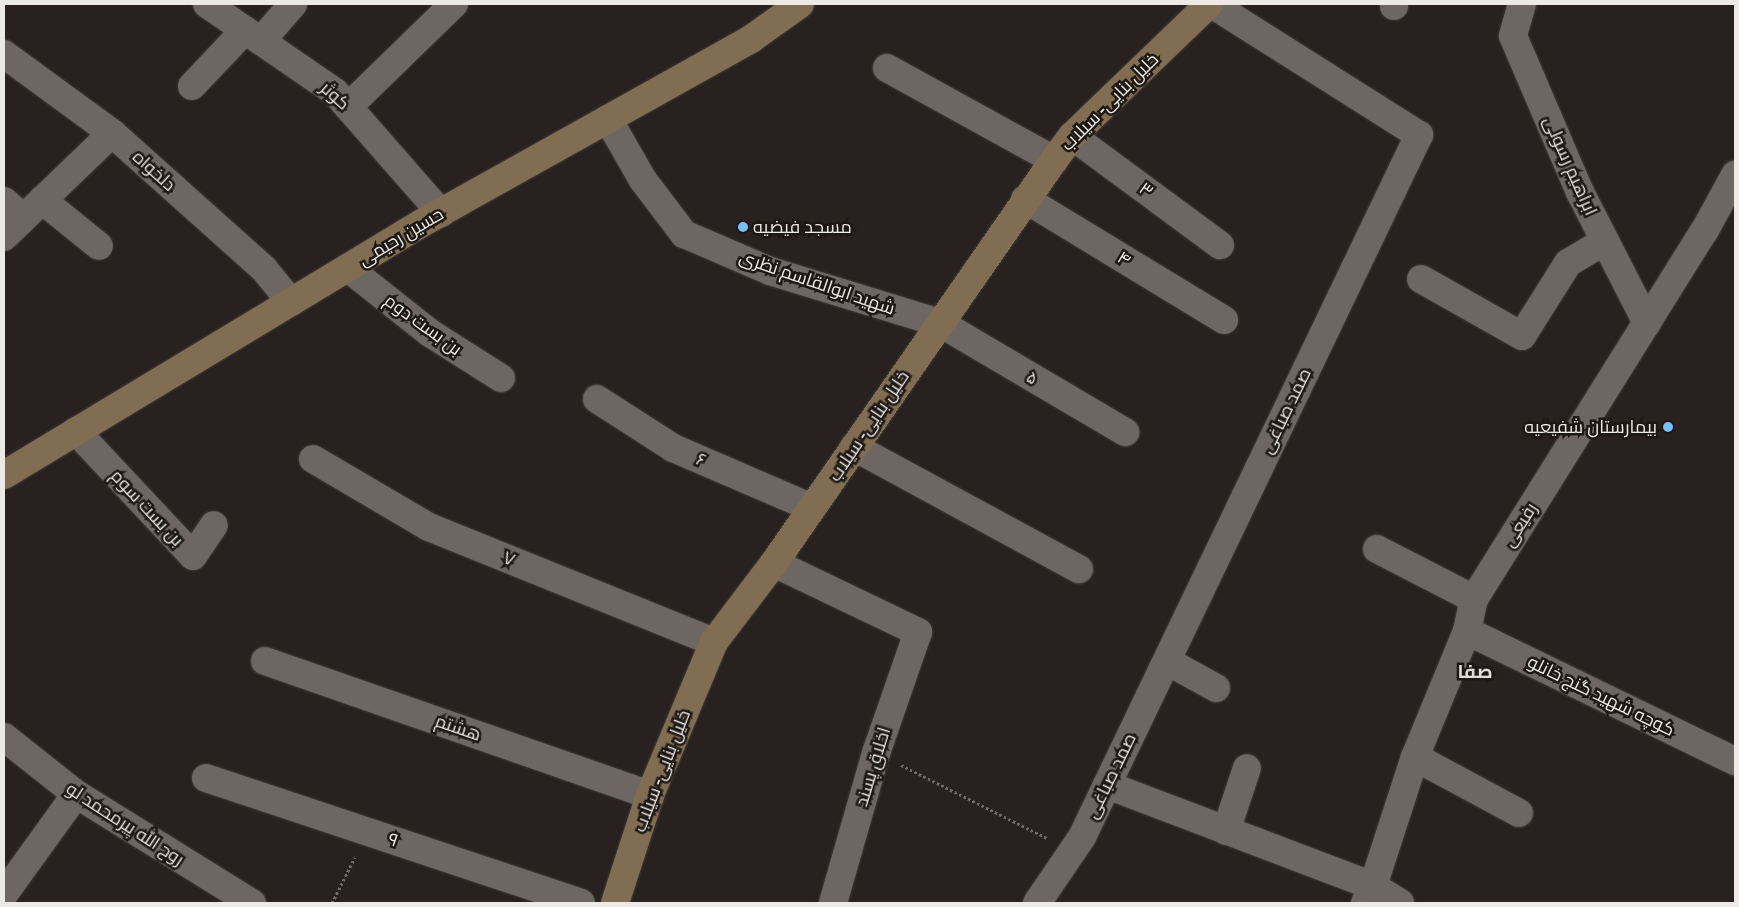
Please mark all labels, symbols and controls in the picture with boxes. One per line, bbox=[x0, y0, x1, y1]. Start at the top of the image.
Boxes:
street label: خلیل بنایی- سیلاب bbox=[1057, 49, 1163, 155]
street label: کوثر bbox=[316, 77, 354, 115]
street label: ابراهیم رسولی bbox=[1539, 113, 1601, 219]
street label: دلخواه bbox=[128, 146, 180, 196]
street label: ۳ bbox=[1135, 178, 1157, 202]
street label: حسین رحیمی bbox=[354, 203, 448, 271]
place label: مسجد فیضیه bbox=[753, 216, 852, 238]
marker: مسجد فیضیه bbox=[737, 221, 749, 233]
street label: شهید ابوالقاسم نظری bbox=[736, 246, 898, 320]
street label: ۴ bbox=[1113, 247, 1135, 271]
street label: بن بست دوم bbox=[380, 290, 466, 360]
street label: صمد صباغی bbox=[1256, 365, 1316, 457]
street label: خلیل بنایی- سیلاب bbox=[824, 366, 914, 486]
street label: ۵ bbox=[1022, 366, 1042, 390]
place label: بیمارستان شفیعیه bbox=[1524, 416, 1657, 438]
marker: بیمارستان شفیعیه bbox=[1661, 420, 1675, 434]
street label: ۶ bbox=[693, 448, 709, 472]
street label: بن بست سوم bbox=[106, 465, 188, 551]
street label: رفیعی bbox=[1498, 499, 1542, 551]
street label: ۷ bbox=[500, 547, 518, 571]
street label: کوچه شهید گنج خانلو bbox=[1524, 651, 1678, 741]
district label: صفا bbox=[1457, 661, 1493, 683]
street label: خلیل بنایی- سیلاب bbox=[629, 707, 695, 835]
street label: هشتم bbox=[432, 710, 484, 746]
street label: اخلاق پسند bbox=[851, 725, 895, 809]
street label: صمد صباغی bbox=[1081, 730, 1141, 822]
street label: روح الله پیرمحمد لو bbox=[62, 778, 188, 870]
street label: ۹ bbox=[385, 828, 401, 852]

